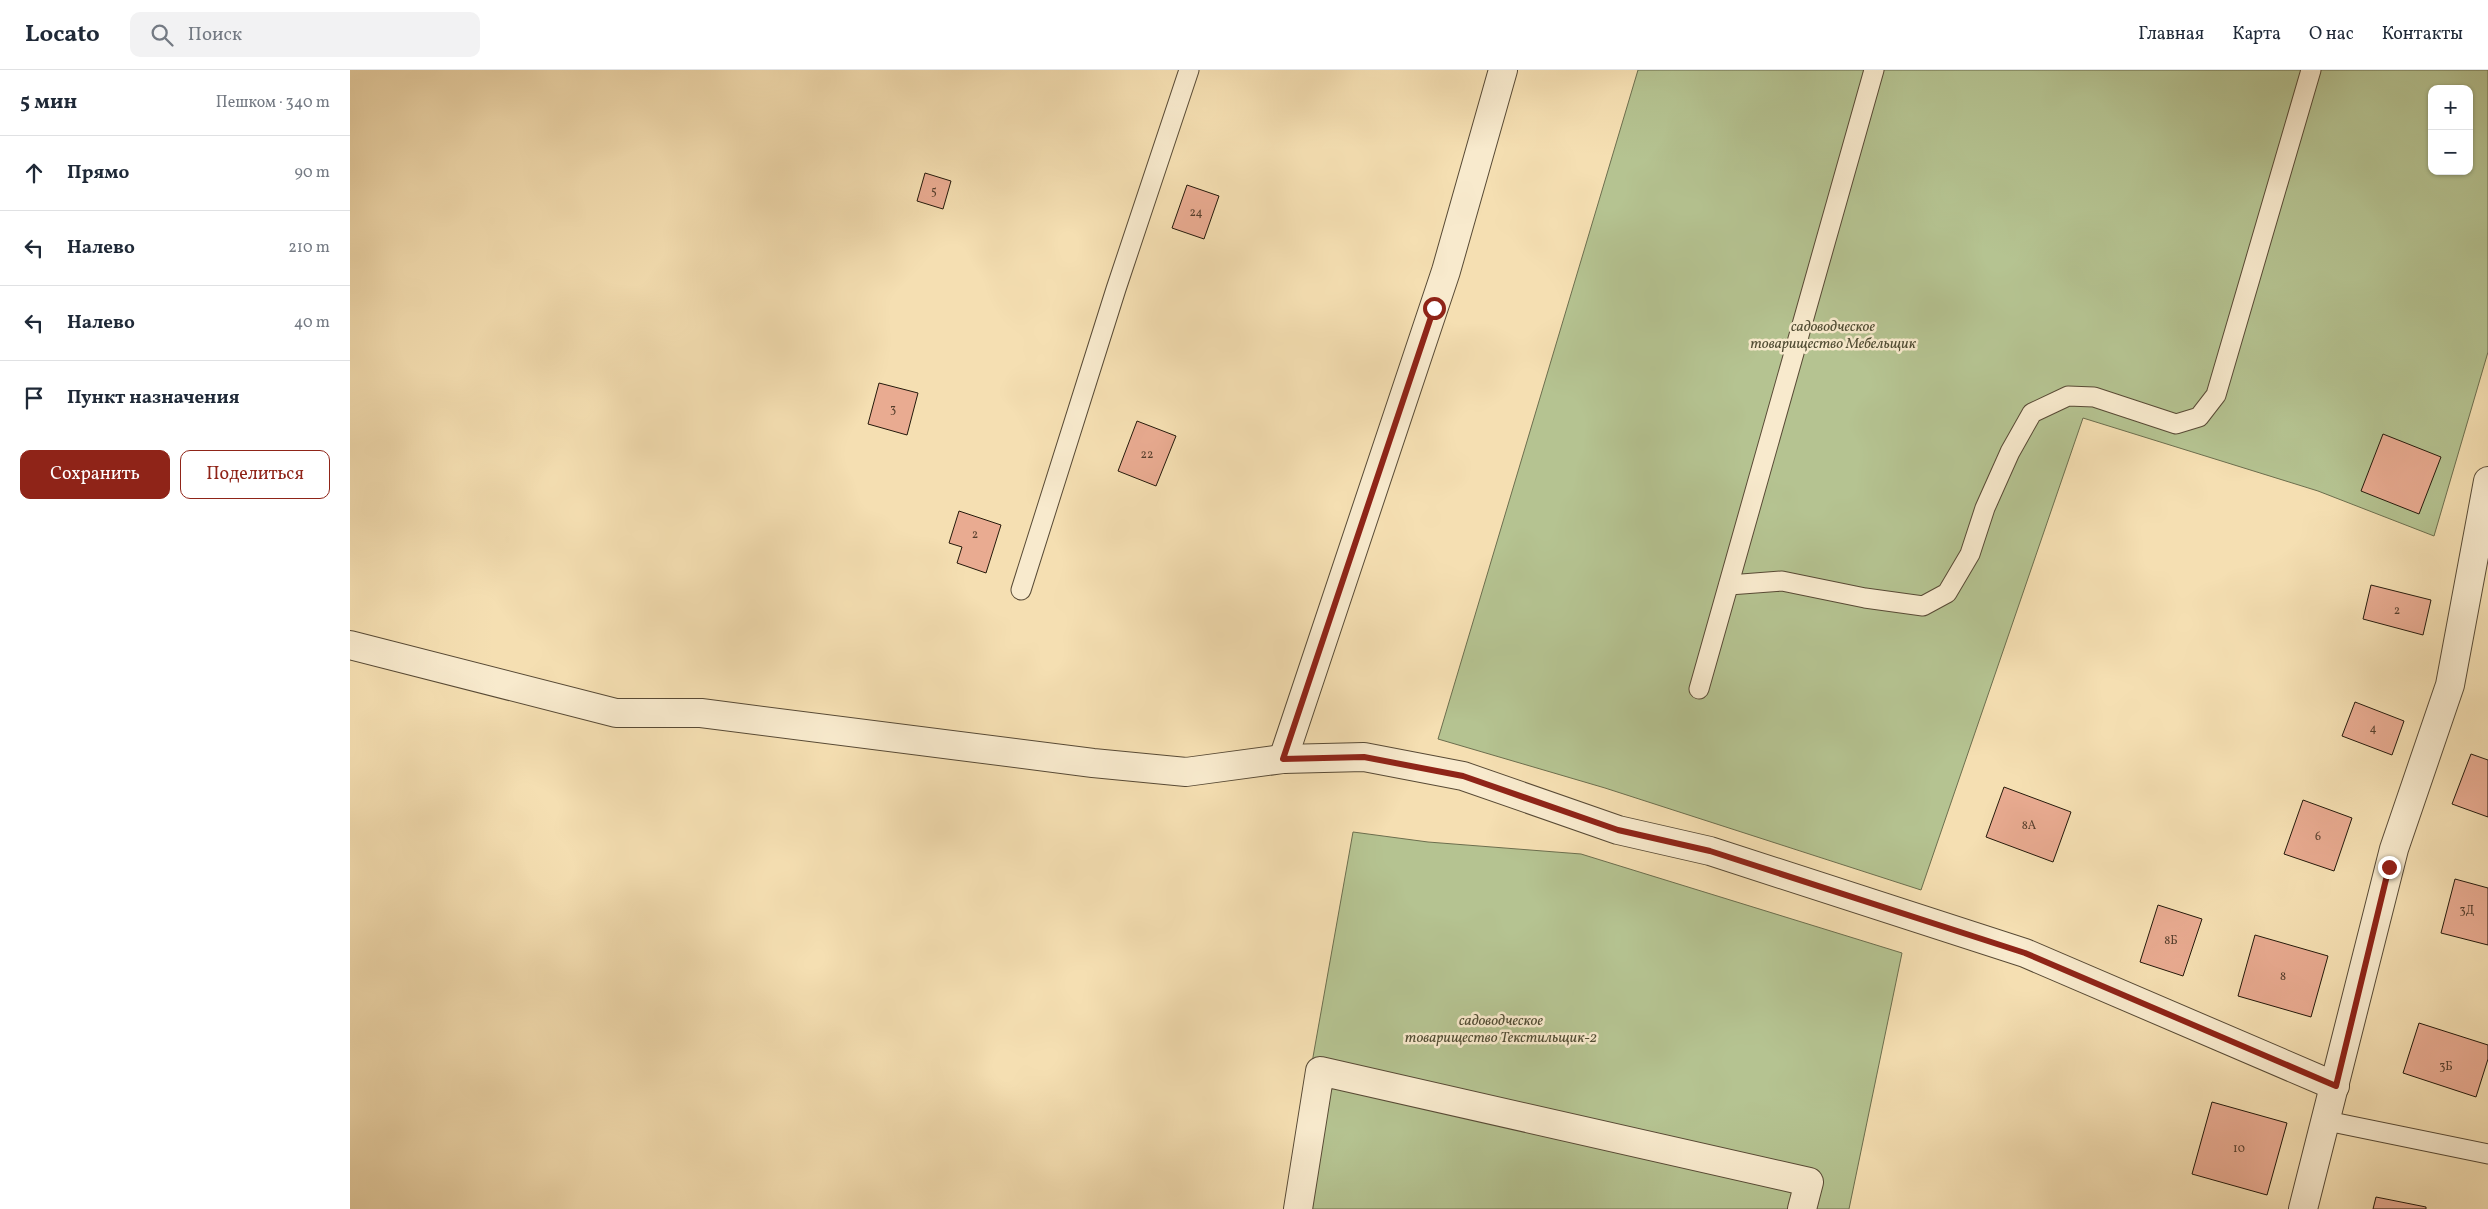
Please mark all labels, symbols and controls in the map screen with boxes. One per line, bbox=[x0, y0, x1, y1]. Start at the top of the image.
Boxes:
search box bbox=[130, 12, 480, 57]
text: Locato bbox=[25, 18, 100, 52]
icon: search bbox=[148, 21, 176, 49]
text: Поиск bbox=[188, 22, 242, 48]
text: Главная bbox=[2138, 22, 2204, 47]
text: Карта bbox=[2232, 22, 2281, 47]
text: О нас bbox=[2309, 22, 2354, 47]
text: Контакты bbox=[2382, 22, 2463, 47]
map controls bbox=[2428, 85, 2473, 175]
button: + bbox=[2428, 85, 2473, 130]
text: 5 мин bbox=[20, 88, 77, 117]
text: Пешком · 340 m bbox=[216, 92, 330, 114]
button: − bbox=[2428, 130, 2473, 175]
icon: ahead bbox=[20, 159, 48, 187]
text: Прямо bbox=[67, 160, 129, 186]
text: 90 m bbox=[294, 162, 330, 184]
house number: 5 bbox=[931, 184, 937, 200]
house number: 24 bbox=[1189, 205, 1203, 221]
icon: left bbox=[20, 234, 48, 262]
text: Налево bbox=[67, 235, 135, 261]
text: 210 m bbox=[288, 237, 330, 259]
route start bbox=[1423, 297, 1446, 320]
icon: left bbox=[20, 309, 48, 337]
text: Налево bbox=[67, 310, 135, 336]
text: 40 m bbox=[294, 312, 330, 334]
park label: садоводческое товарищество Мебельщик bbox=[1750, 317, 1917, 355]
icon: arrive bbox=[20, 384, 48, 412]
text: Пункт назначения bbox=[67, 385, 240, 411]
house number: 3 bbox=[890, 402, 896, 418]
house number: 22 bbox=[1141, 447, 1153, 463]
button: Сохранить bbox=[20, 450, 170, 499]
button: Поделиться bbox=[180, 450, 330, 499]
house number: 2 bbox=[972, 527, 978, 543]
house number: 2 bbox=[2394, 603, 2400, 619]
house number: 4 bbox=[2369, 721, 2377, 737]
house number: 8А bbox=[2022, 818, 2037, 834]
house number: 6 bbox=[2315, 829, 2321, 845]
route end bbox=[2378, 856, 2401, 879]
house number: 3Д bbox=[2460, 903, 2475, 919]
house number: 8Б bbox=[2164, 933, 2178, 949]
house number: 8 bbox=[2280, 969, 2286, 985]
park label: садоводческое товарищество Текстильщик-2 bbox=[1405, 1011, 1597, 1049]
house number: 3Б bbox=[2439, 1059, 2453, 1075]
house number: 10 bbox=[2233, 1141, 2245, 1157]

